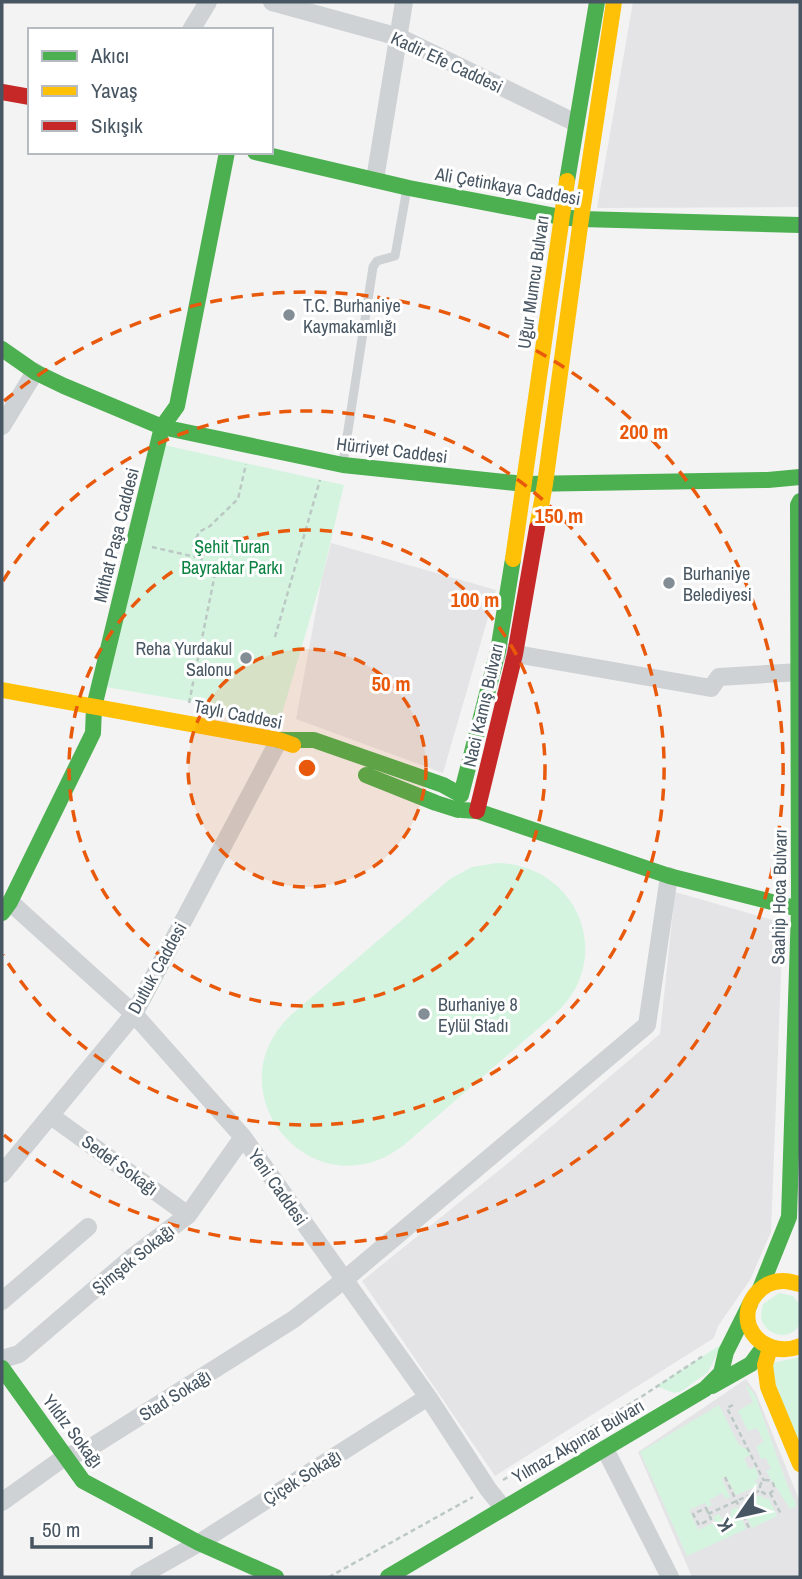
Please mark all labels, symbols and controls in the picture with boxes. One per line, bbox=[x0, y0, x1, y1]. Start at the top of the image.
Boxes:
street label: Kadir Efe Caddesi bbox=[387, 25, 507, 99]
legend bbox=[28, 28, 273, 154]
text: Akıcı bbox=[90, 41, 129, 70]
text: Yavaş bbox=[91, 76, 138, 105]
text: Sıkışık bbox=[91, 111, 143, 140]
street label: Ali Çetinkaya Caddesi bbox=[433, 161, 582, 211]
street label: Uğur Mumcu Bulvarı bbox=[511, 214, 555, 350]
place label: T.C. Burhaniye Kaymakamlığı bbox=[303, 293, 401, 339]
marker: T.C. Burhaniye Kaymakamlığı bbox=[281, 307, 297, 323]
text: 200 m bbox=[620, 417, 668, 446]
street label: Hürriyet Caddesi bbox=[335, 431, 449, 469]
street label: Mithat Paşa Caddesi bbox=[87, 465, 145, 605]
text: 150 m bbox=[535, 501, 583, 530]
park label: Şehit Turan Bayraktar Parkı bbox=[181, 534, 283, 580]
place label: Burhaniye Belediyesi bbox=[683, 561, 752, 607]
marker: Burhaniye Belediyesi bbox=[661, 575, 677, 591]
text: 100 m bbox=[451, 585, 499, 614]
place label: Reha Yurdakul Salonu bbox=[135, 636, 232, 682]
street label: Naci Kamış Bulvarı bbox=[457, 641, 509, 769]
marker: Reha Yurdakul Salonu bbox=[238, 650, 254, 666]
text: 50 m bbox=[371, 669, 411, 698]
street label: Taylı Caddesi bbox=[192, 693, 284, 735]
centre of rings bbox=[295, 756, 319, 780]
street label: Saahip Hoca Bulvarı bbox=[765, 829, 793, 965]
street label: Dutluk Caddesi bbox=[122, 918, 192, 1018]
place label: Burhaniye 8 Eylül Stadı bbox=[438, 992, 518, 1038]
marker: Burhaniye 8 Eylül Stadı bbox=[416, 1006, 432, 1022]
street label: Sedef Sokağı bbox=[77, 1129, 163, 1201]
street label: Yeni Caddesi bbox=[242, 1144, 314, 1230]
street label: Şimşek Sokağı bbox=[87, 1218, 179, 1300]
street label: Stad Sokağı bbox=[134, 1363, 216, 1427]
street label: Yıldız Sokağı bbox=[37, 1389, 109, 1473]
street label: Yılmaz Akpınar Bulvarı bbox=[507, 1393, 649, 1489]
street label: Çiçek Sokağı bbox=[258, 1443, 346, 1511]
north arrow bbox=[704, 1481, 774, 1551]
scale bar bbox=[32, 1506, 150, 1550]
text: K bbox=[711, 1513, 739, 1537]
text: 50 m bbox=[42, 1515, 80, 1544]

